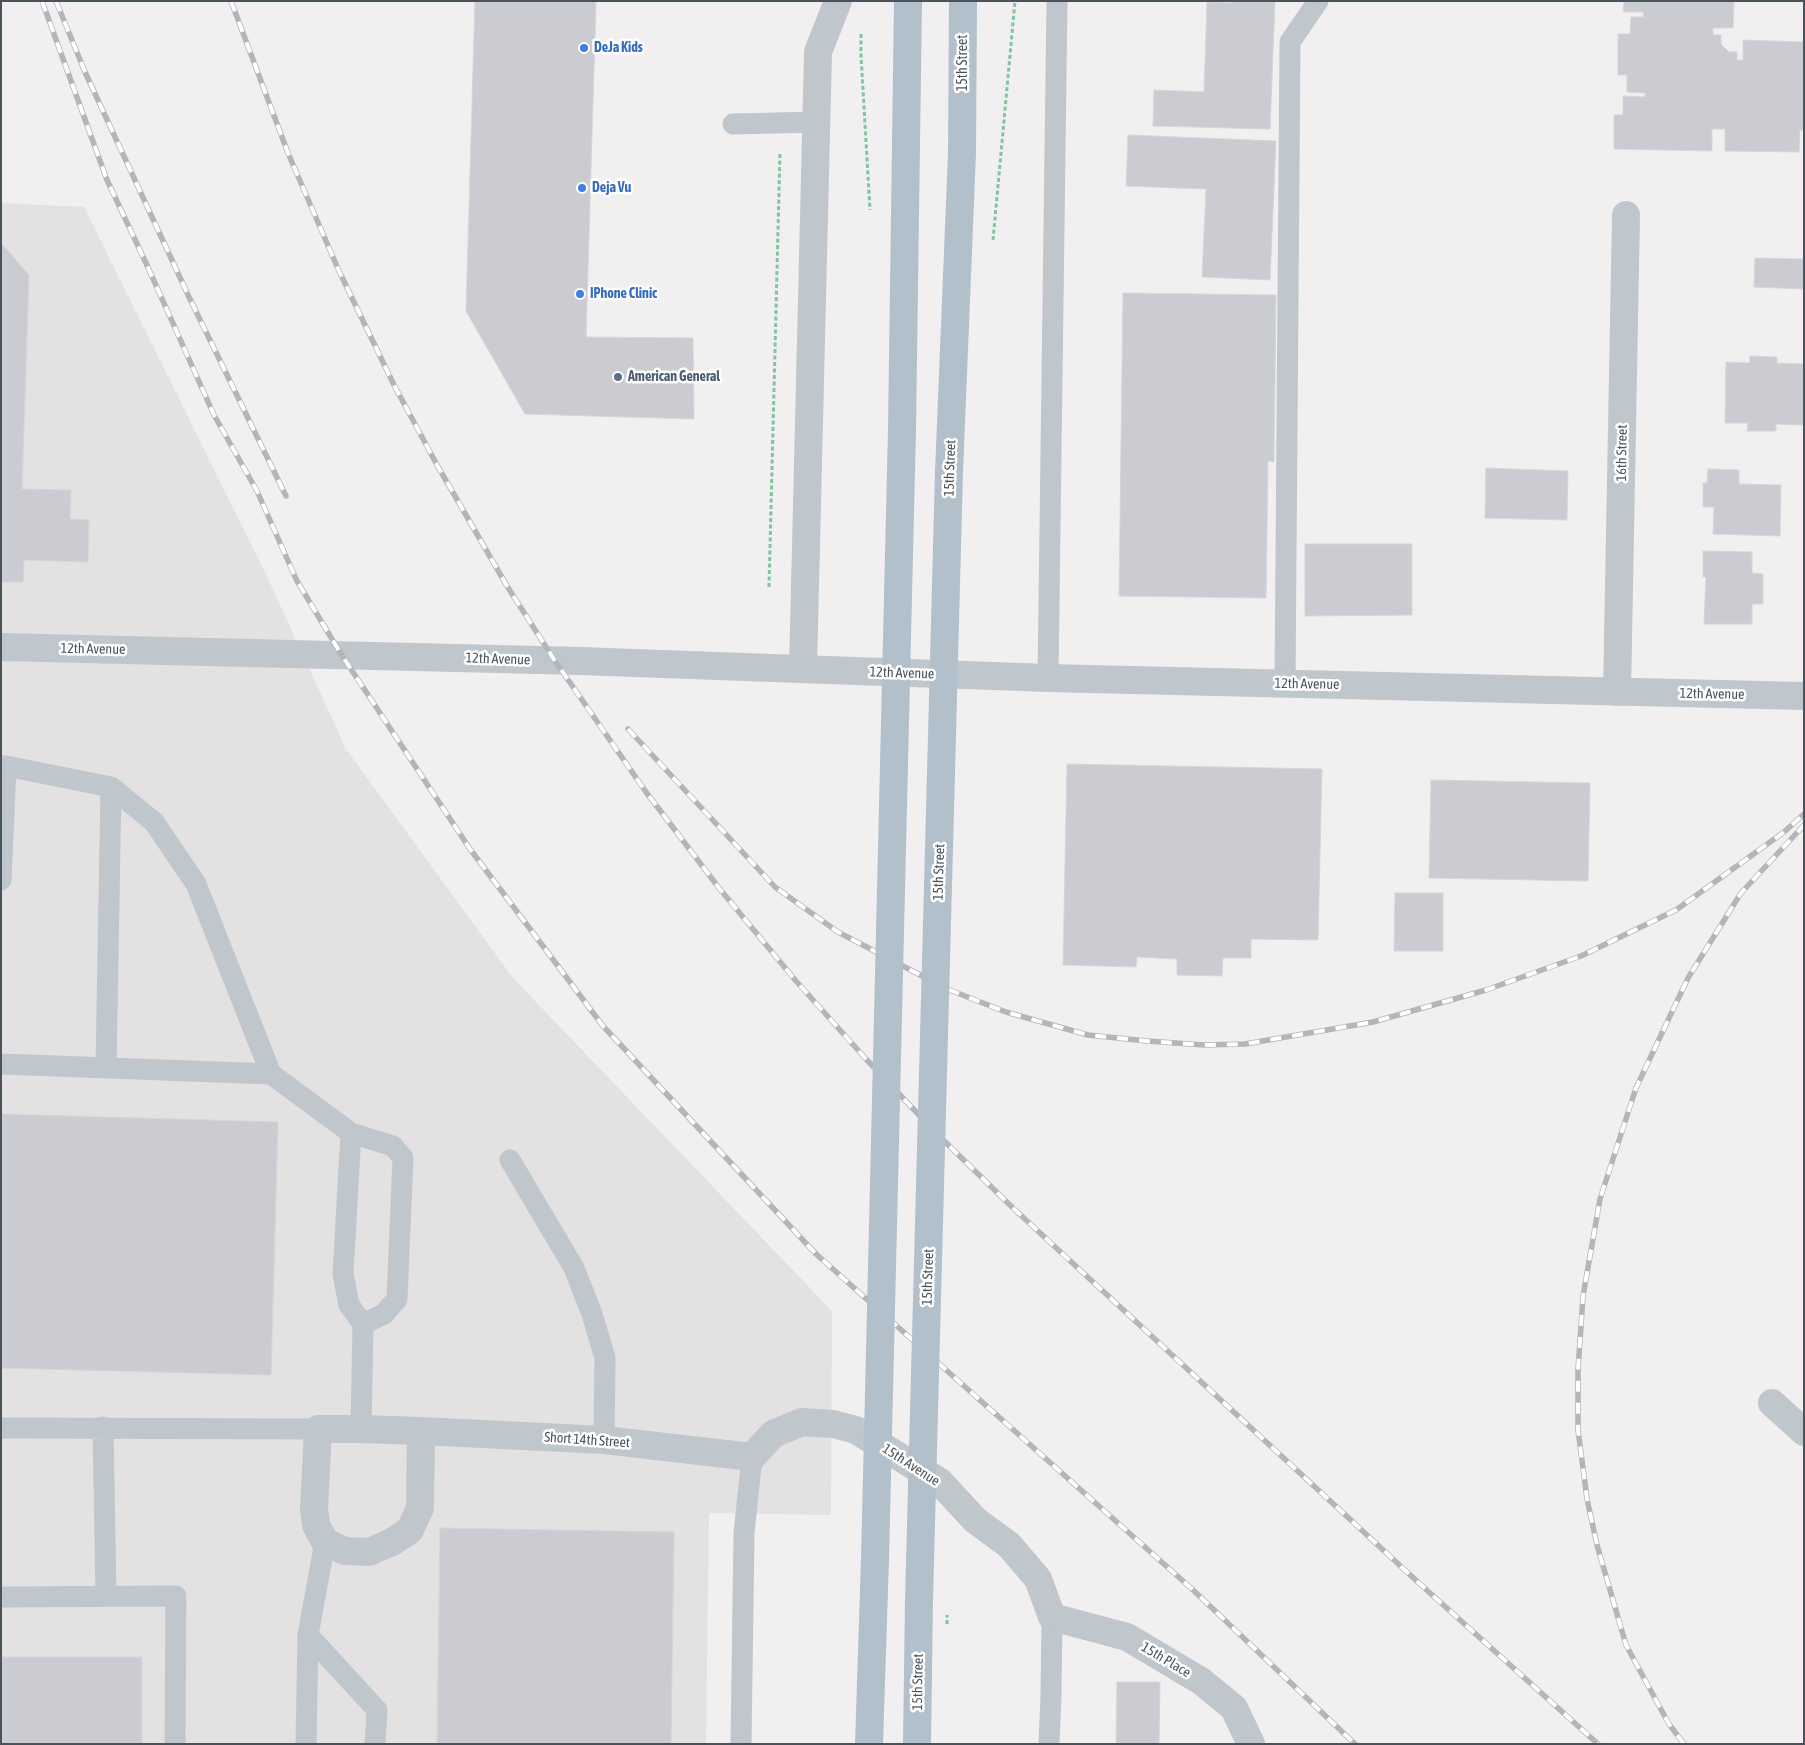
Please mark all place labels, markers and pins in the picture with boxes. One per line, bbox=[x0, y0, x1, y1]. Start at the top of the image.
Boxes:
place label: DeJa Kids bbox=[594, 40, 643, 56]
marker: DeJa Kids bbox=[578, 42, 590, 54]
place label: Deja Vu bbox=[592, 180, 631, 196]
marker: Deja Vu bbox=[576, 182, 588, 194]
place label: IPhone Clinic bbox=[590, 286, 657, 302]
marker: IPhone Clinic bbox=[574, 288, 586, 300]
place label: American General bbox=[628, 369, 720, 385]
marker: American General bbox=[612, 371, 624, 383]

